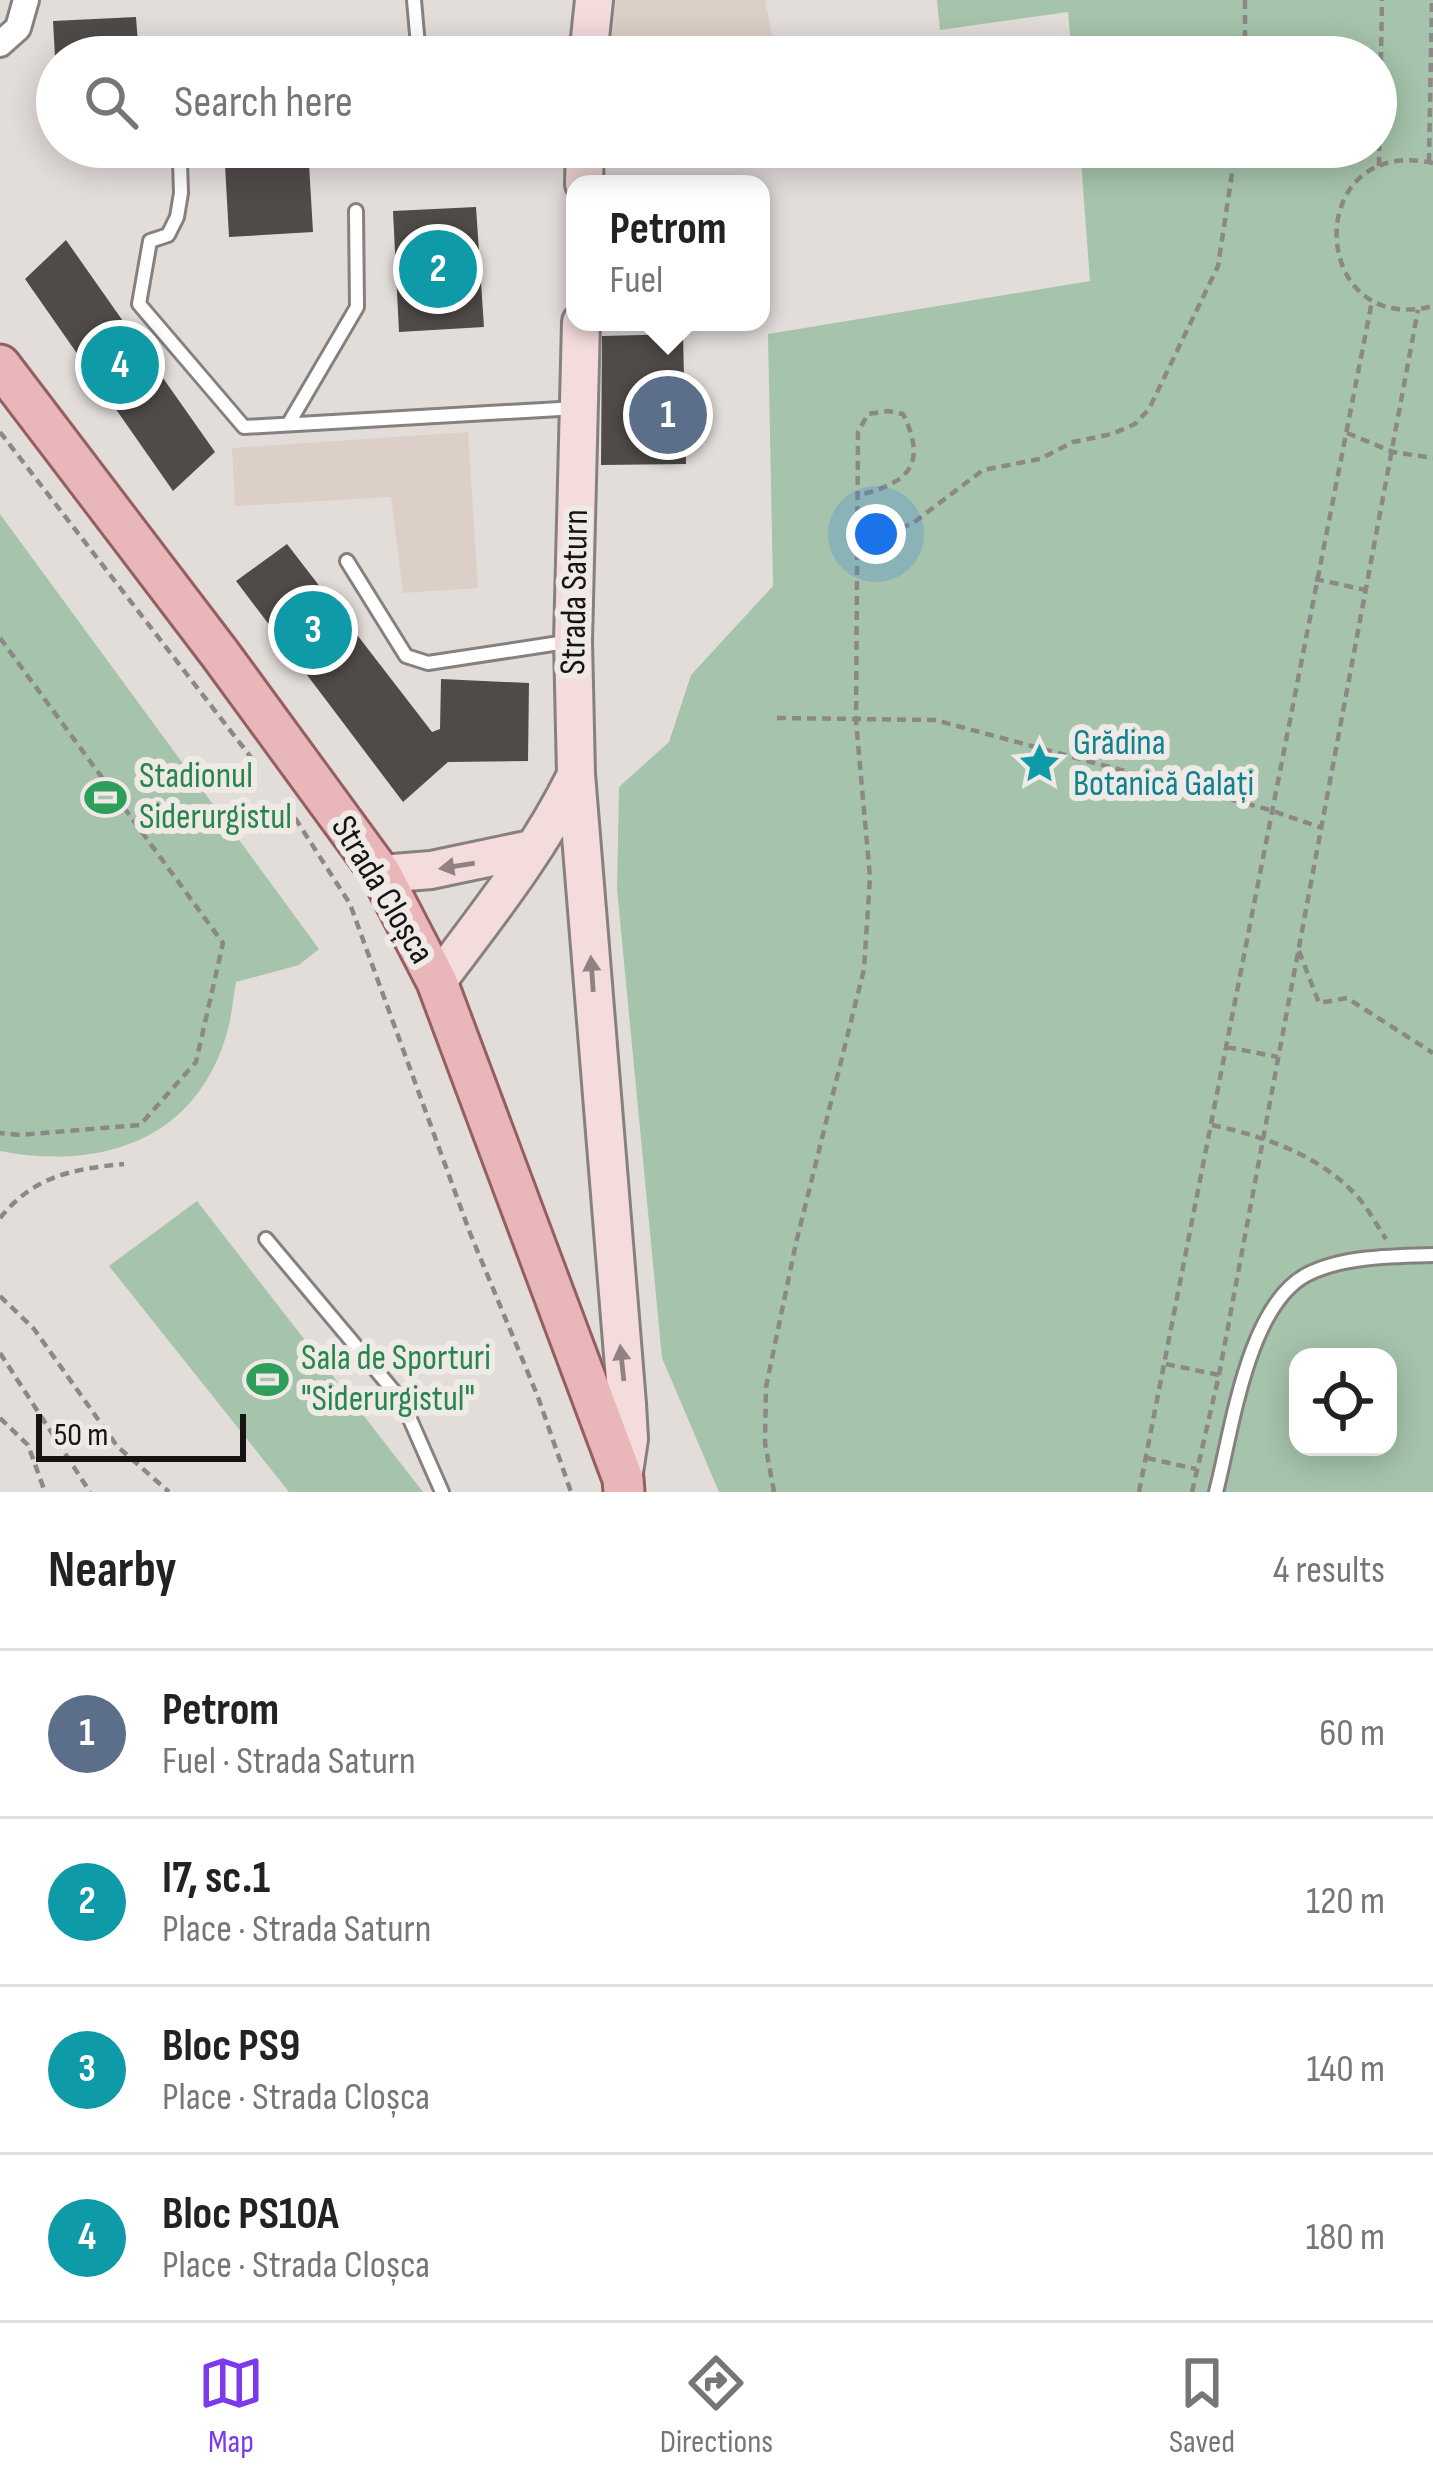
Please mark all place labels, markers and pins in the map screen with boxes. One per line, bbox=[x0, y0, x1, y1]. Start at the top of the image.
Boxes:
pin: 2 bbox=[399, 224, 477, 314]
pin: 4 bbox=[81, 320, 159, 410]
pin: 1 bbox=[629, 370, 707, 460]
pin: 3 bbox=[274, 585, 352, 675]
place label: Grădina Botanică Galați bbox=[1073, 722, 1254, 806]
place icon: Grădina Botanică Galați bbox=[1016, 741, 1062, 787]
place label: Stadionul Siderurgistul bbox=[139, 755, 292, 839]
sports icon: Stadionul Siderurgistul bbox=[82, 774, 128, 820]
place label: Sala de Sporturi "Siderurgistul" bbox=[301, 1337, 491, 1421]
sports icon: Sala de Sporturi "Siderurgistul" bbox=[244, 1356, 290, 1402]

